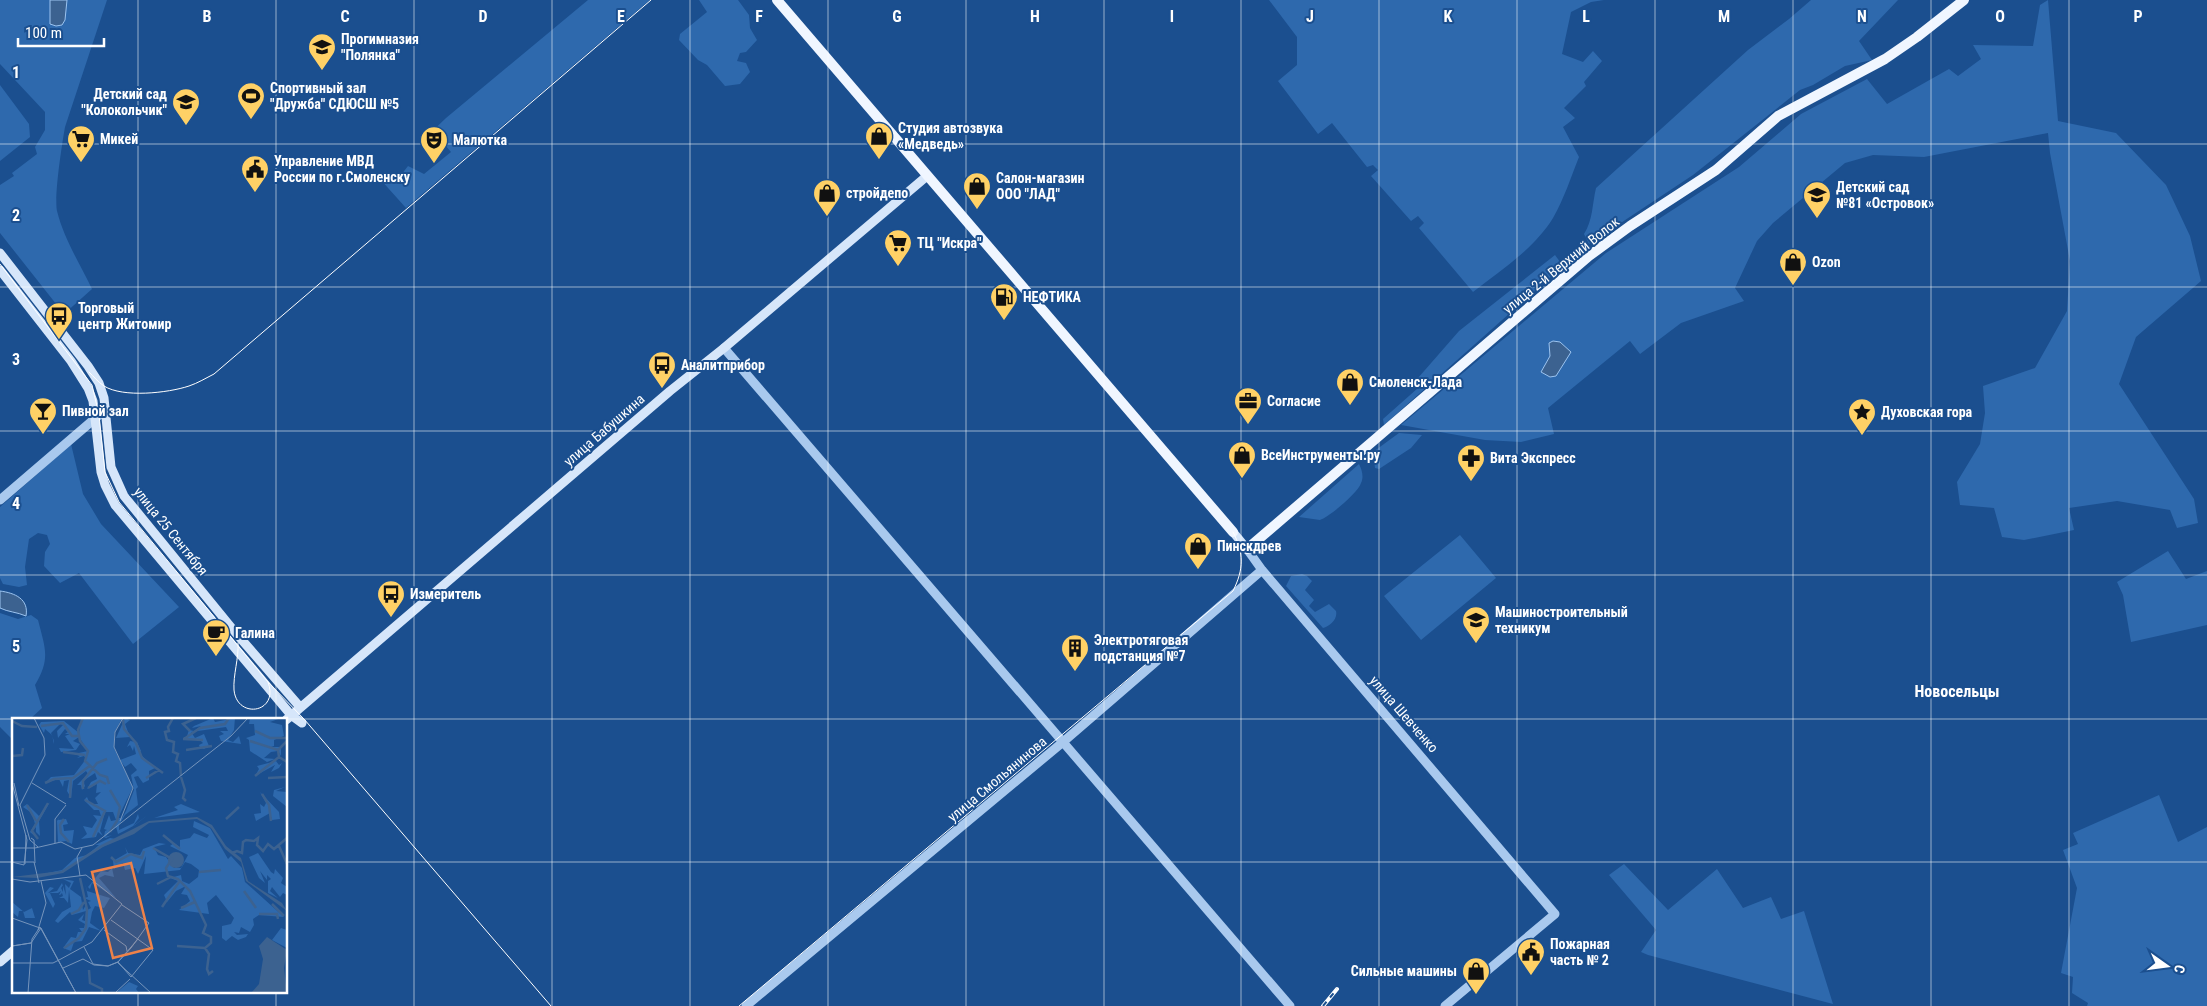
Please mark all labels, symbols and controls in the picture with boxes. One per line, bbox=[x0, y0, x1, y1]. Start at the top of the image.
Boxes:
text: B bbox=[203, 7, 212, 26]
text: C bbox=[340, 7, 350, 26]
text: D bbox=[478, 7, 488, 26]
text: E bbox=[617, 7, 625, 26]
text: F bbox=[755, 7, 763, 26]
text: G bbox=[892, 7, 902, 26]
text: H bbox=[1030, 7, 1040, 26]
text: I bbox=[1170, 7, 1174, 26]
text: J bbox=[1306, 7, 1314, 26]
text: K bbox=[1444, 7, 1453, 26]
text: L bbox=[1582, 7, 1590, 26]
text: M bbox=[1718, 7, 1730, 26]
text: N bbox=[1857, 7, 1867, 26]
text: O bbox=[1995, 7, 2005, 26]
text: P bbox=[2133, 7, 2143, 26]
scale bar bbox=[18, 15, 104, 47]
text: 100 m bbox=[25, 24, 62, 42]
place label: Прогимназия "Полянка" bbox=[341, 31, 419, 63]
school or university icon: Прогимназия "Полянка" bbox=[307, 32, 337, 71]
text: 1 bbox=[12, 63, 20, 82]
place label: Спортивный зал "Дружба" СДЮСШ №5 bbox=[270, 80, 399, 112]
sports icon: Спортивный зал "Дружба" СДЮСШ №5 bbox=[236, 81, 266, 120]
place label: Детский сад "Колокольчик" bbox=[81, 86, 167, 118]
school or university icon: Детский сад "Колокольчик" bbox=[171, 87, 201, 126]
place label: Студия автозвука «Медведь» bbox=[898, 120, 1003, 152]
shop icon: Студия автозвука «Медведь» bbox=[864, 121, 894, 160]
supermarket icon: Микей bbox=[66, 124, 96, 163]
theatre icon: Малютка bbox=[419, 125, 449, 164]
place label: Микей bbox=[100, 131, 138, 147]
place label: Малютка bbox=[453, 132, 507, 148]
place label: Управление МВД России по г.Смоленску bbox=[274, 153, 411, 185]
public building icon: Управление МВД России по г.Смоленску bbox=[240, 154, 270, 193]
place label: Салон-магазин ООО "ЛАД" bbox=[996, 170, 1085, 202]
shop icon: Салон-магазин ООО "ЛАД" bbox=[962, 171, 992, 210]
shop icon: стройдепо bbox=[812, 178, 842, 217]
place label: Детский сад №81 «Островок» bbox=[1836, 179, 1934, 211]
school or university icon: Детский сад №81 «Островок» bbox=[1802, 180, 1832, 219]
place label: стройдепо bbox=[846, 185, 908, 201]
text: 2 bbox=[12, 206, 20, 225]
street label: улица 2-й Верхний Волок bbox=[1500, 213, 1623, 317]
supermarket icon: ТЦ "Искра" bbox=[883, 228, 913, 267]
place label: ТЦ "Искра" bbox=[917, 235, 982, 251]
shop icon: Ozon bbox=[1778, 247, 1808, 286]
place label: Ozon bbox=[1812, 254, 1841, 270]
fuel station icon: НЕФТИКА bbox=[989, 282, 1019, 321]
place label: НЕФТИКА bbox=[1023, 289, 1082, 305]
place label: Торговый центр Житомир bbox=[78, 300, 172, 332]
bus stop icon: Торговый центр Житомир bbox=[44, 301, 74, 340]
text: 3 bbox=[12, 350, 20, 369]
bus stop icon: Аналитприбор bbox=[647, 350, 677, 389]
place label: Аналитприбор bbox=[681, 357, 765, 373]
shop icon: Смоленск-Лада bbox=[1335, 367, 1365, 406]
place label: Смоленск-Лада bbox=[1369, 374, 1462, 390]
office icon: Согласие bbox=[1233, 386, 1263, 425]
street label: улица Бабушкина bbox=[560, 391, 648, 469]
place label: Согласие bbox=[1267, 393, 1321, 409]
bar icon: Пивной зал bbox=[28, 396, 58, 435]
place icon: Духовская гора bbox=[1847, 397, 1877, 436]
place label: Пивной зал bbox=[62, 403, 129, 419]
place label: Духовская гора bbox=[1881, 404, 1973, 420]
shop icon: ВсеИнструменты.ру bbox=[1227, 440, 1257, 479]
pharmacy icon: Вита Экспресс bbox=[1456, 443, 1486, 482]
place label: ВсеИнструменты.ру bbox=[1261, 447, 1381, 463]
place label: Вита Экспресс bbox=[1490, 450, 1576, 466]
street label: улица 25 Сентября bbox=[131, 484, 211, 578]
text: 4 bbox=[12, 494, 20, 513]
shop icon: Пинскдрев bbox=[1183, 531, 1213, 570]
place label: Пинскдрев bbox=[1217, 538, 1281, 554]
bus stop icon: Измеритель bbox=[376, 579, 406, 618]
place label: Измеритель bbox=[410, 586, 481, 602]
place label: Машиностроительный техникум bbox=[1495, 604, 1628, 636]
school or university icon: Машиностроительный техникум bbox=[1461, 605, 1491, 644]
cafe icon: Галина bbox=[201, 618, 231, 657]
place label: Галина bbox=[235, 625, 275, 641]
place label: Электротяговая подстанция №7 bbox=[1094, 632, 1188, 664]
building icon: Электротяговая подстанция №7 bbox=[1060, 633, 1090, 672]
text: 5 bbox=[12, 637, 20, 656]
street label: улица Шевченко bbox=[1366, 672, 1442, 756]
district label: Новосельцы bbox=[1915, 682, 2000, 701]
inset map bbox=[12, 718, 288, 994]
street label: улица Смольянинова bbox=[944, 733, 1050, 825]
place label: Пожарная часть № 2 bbox=[1550, 936, 1610, 968]
public building icon: Пожарная часть № 2 bbox=[1516, 937, 1546, 976]
north arrow bbox=[2142, 941, 2192, 991]
shop icon: Сильные машины bbox=[1461, 956, 1491, 995]
place label: Сильные машины bbox=[1351, 963, 1457, 979]
text: С bbox=[2171, 963, 2188, 975]

